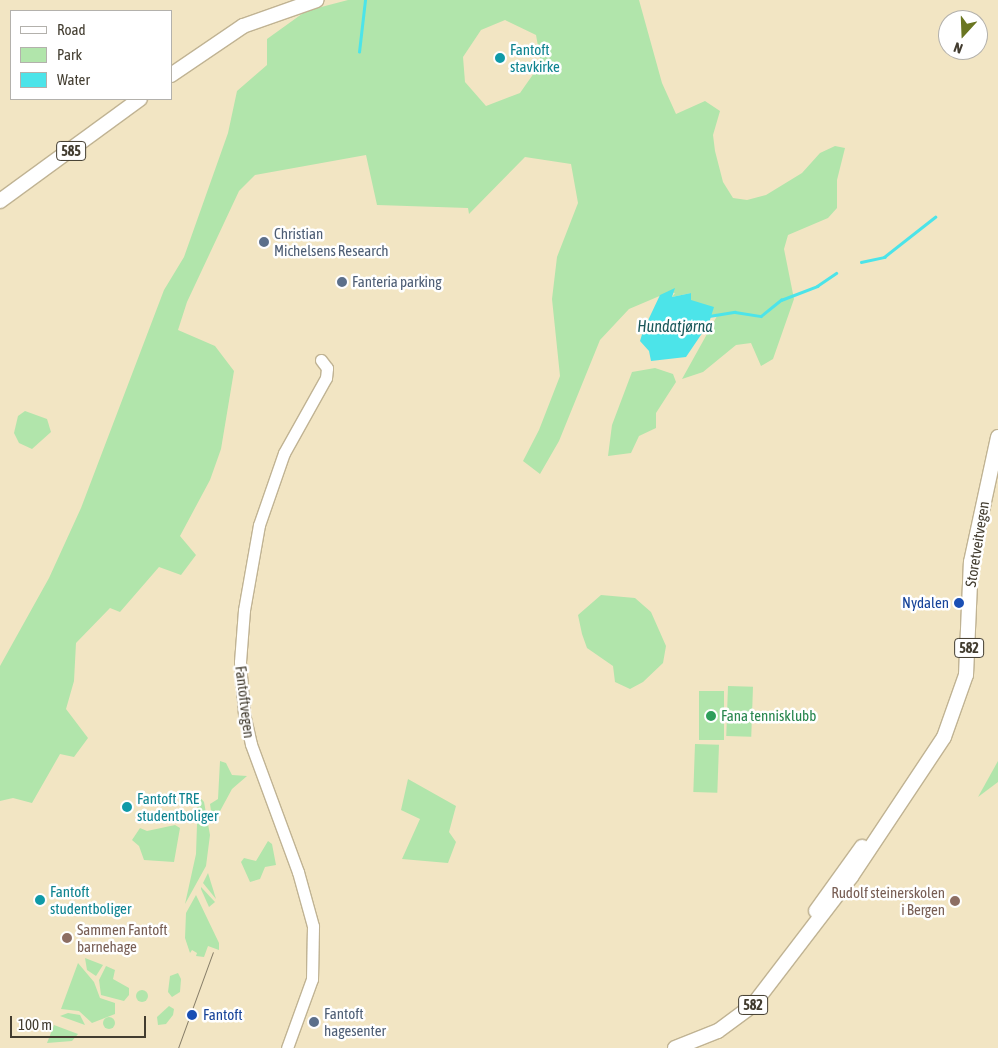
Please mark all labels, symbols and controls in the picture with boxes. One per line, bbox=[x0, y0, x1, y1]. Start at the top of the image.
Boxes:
legend bbox=[10, 10, 172, 100]
north arrow bbox=[938, 10, 988, 60]
text: Road bbox=[57, 21, 86, 38]
text: N bbox=[952, 39, 965, 57]
place label: Fantoft stavkirke bbox=[510, 40, 560, 75]
text: Park bbox=[57, 46, 82, 63]
marker: Fantoft stavkirke bbox=[494, 52, 506, 64]
text: Water bbox=[57, 71, 90, 88]
road number: 585 bbox=[56, 140, 86, 162]
place label: Christian Michelsens Research bbox=[274, 224, 388, 259]
marker: Christian Michelsens Research bbox=[258, 236, 270, 248]
place label: Fanteria parking bbox=[352, 273, 442, 291]
marker: Fanteria parking bbox=[336, 276, 348, 288]
water label: Hundatjørna bbox=[637, 316, 713, 336]
street label: Storetveitvegen bbox=[961, 500, 993, 588]
place label: Nydalen bbox=[902, 594, 949, 612]
marker: Nydalen bbox=[953, 597, 965, 609]
road number: 582 bbox=[954, 636, 984, 660]
street label: Fantoftvegen bbox=[232, 665, 258, 739]
place label: Fana tennisklubb bbox=[721, 707, 816, 725]
marker: Fana tennisklubb bbox=[705, 710, 717, 722]
place label: Fantoft TRE studentboliger bbox=[137, 789, 218, 824]
marker: Fantoft TRE studentboliger bbox=[121, 801, 133, 813]
place label: Fantoft studentboliger bbox=[50, 882, 131, 917]
place label: Rudolf steinerskolen i Bergen bbox=[831, 883, 945, 918]
marker: Fantoft studentboliger bbox=[34, 894, 46, 906]
marker: Rudolf steinerskolen i Bergen bbox=[949, 895, 961, 907]
place label: Sammen Fantoft barnehage bbox=[77, 920, 168, 955]
marker: Sammen Fantoft barnehage bbox=[61, 932, 73, 944]
road number: 582 bbox=[738, 994, 768, 1016]
place label: Fantoft hagesenter bbox=[324, 1004, 386, 1039]
scale bar bbox=[12, 1006, 149, 1038]
place label: Fantoft bbox=[203, 1006, 243, 1024]
marker: Fantoft bbox=[185, 1008, 199, 1022]
text: 100 m bbox=[18, 1016, 52, 1033]
marker: Fantoft hagesenter bbox=[308, 1016, 320, 1028]

